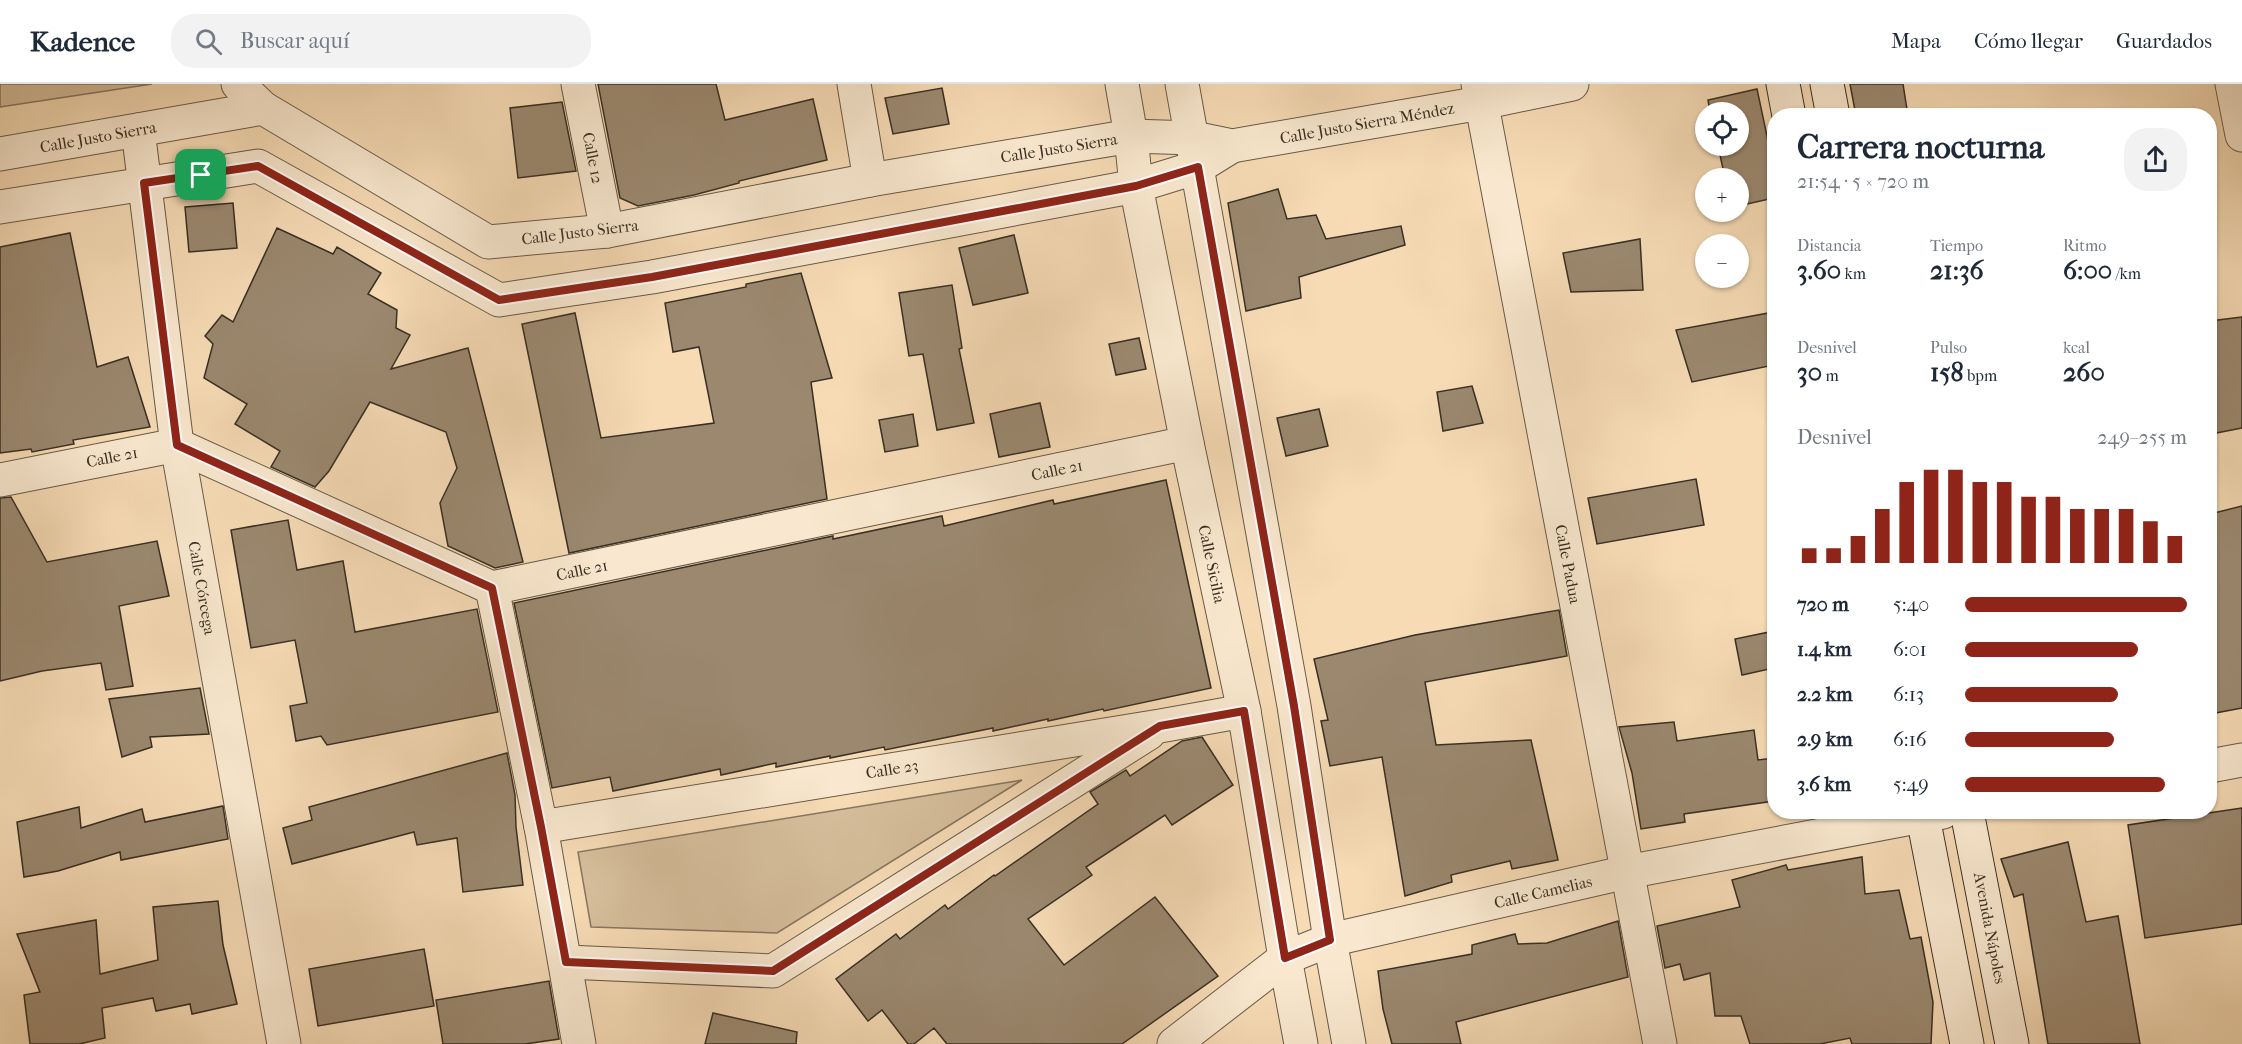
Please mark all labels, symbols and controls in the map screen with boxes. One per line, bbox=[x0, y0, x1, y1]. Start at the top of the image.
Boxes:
search box bbox=[171, 14, 591, 68]
text: Kadence bbox=[30, 25, 135, 58]
icon: search bbox=[192, 25, 225, 58]
text: Buscar aquí bbox=[240, 28, 349, 54]
text: Mapa bbox=[1891, 29, 1941, 53]
text: Cómo llegar bbox=[1974, 29, 2083, 53]
text: Guardados bbox=[2116, 29, 2212, 53]
street label: Calle Justo Sierra Méndez bbox=[1278, 98, 1456, 148]
map controls bbox=[1695, 102, 1749, 288]
button: locate bbox=[1695, 102, 1749, 156]
street label: Calle Justo Sierra bbox=[38, 117, 158, 157]
text: Carrera nocturna bbox=[1797, 128, 2044, 167]
button: share bbox=[2124, 128, 2187, 191]
street label: Calle Justo Sierra bbox=[999, 129, 1119, 167]
street label: Calle 12 bbox=[579, 131, 607, 185]
pin bbox=[175, 149, 226, 200]
icon: arrive bbox=[184, 158, 217, 191]
button: + bbox=[1695, 168, 1749, 222]
text: 21:54 · 5 × 720 m bbox=[1797, 170, 1929, 193]
street label: Calle Justo Sierra bbox=[520, 215, 640, 249]
button: − bbox=[1695, 234, 1749, 288]
text: Distancia bbox=[1797, 236, 1861, 255]
text: Tiempo bbox=[1930, 236, 1983, 255]
text: Ritmo bbox=[2063, 236, 2106, 255]
text: 3.60 bbox=[1797, 255, 1841, 286]
text: 21:36 bbox=[1930, 255, 1984, 286]
text: 6:00 bbox=[2063, 255, 2112, 286]
text: km bbox=[1841, 264, 1866, 283]
text: /km bbox=[2112, 264, 2141, 283]
text: Desnivel bbox=[1797, 338, 1857, 357]
text: Pulso bbox=[1930, 338, 1967, 357]
text: kcal bbox=[2063, 338, 2090, 357]
text: 30 bbox=[1797, 357, 1822, 388]
text: 158 bbox=[1930, 357, 1963, 388]
text: 260 bbox=[2063, 357, 2105, 388]
text: m bbox=[1822, 366, 1839, 385]
text: bpm bbox=[1963, 366, 1997, 385]
text: Desnivel bbox=[1797, 426, 1872, 449]
text: 249–255 m bbox=[2097, 426, 2187, 449]
street label: Calle 21 bbox=[85, 443, 139, 471]
street label: Calle 21 bbox=[1030, 455, 1084, 485]
street label: Calle Sicilia bbox=[1194, 523, 1230, 605]
street label: Calle Padua bbox=[1551, 523, 1585, 606]
street label: Calle Córcega bbox=[184, 540, 220, 637]
street label: Calle 21 bbox=[555, 555, 609, 585]
text: 720 m bbox=[1797, 593, 1849, 616]
text: 5:40 bbox=[1893, 593, 1929, 616]
text: 1.4 km bbox=[1797, 638, 1852, 661]
text: 6:01 bbox=[1893, 638, 1927, 661]
text: 2.2 km bbox=[1797, 683, 1853, 706]
text: 6:13 bbox=[1893, 683, 1924, 706]
text: 2.9 km bbox=[1797, 728, 1853, 751]
text: 6:16 bbox=[1893, 728, 1927, 751]
street label: Calle 23 bbox=[864, 755, 920, 783]
text: 3.6 km bbox=[1797, 773, 1851, 796]
text: 5:49 bbox=[1893, 773, 1929, 796]
street label: Avenida Nápoles bbox=[1970, 870, 2010, 985]
street label: Calle Camelias bbox=[1492, 871, 1594, 913]

